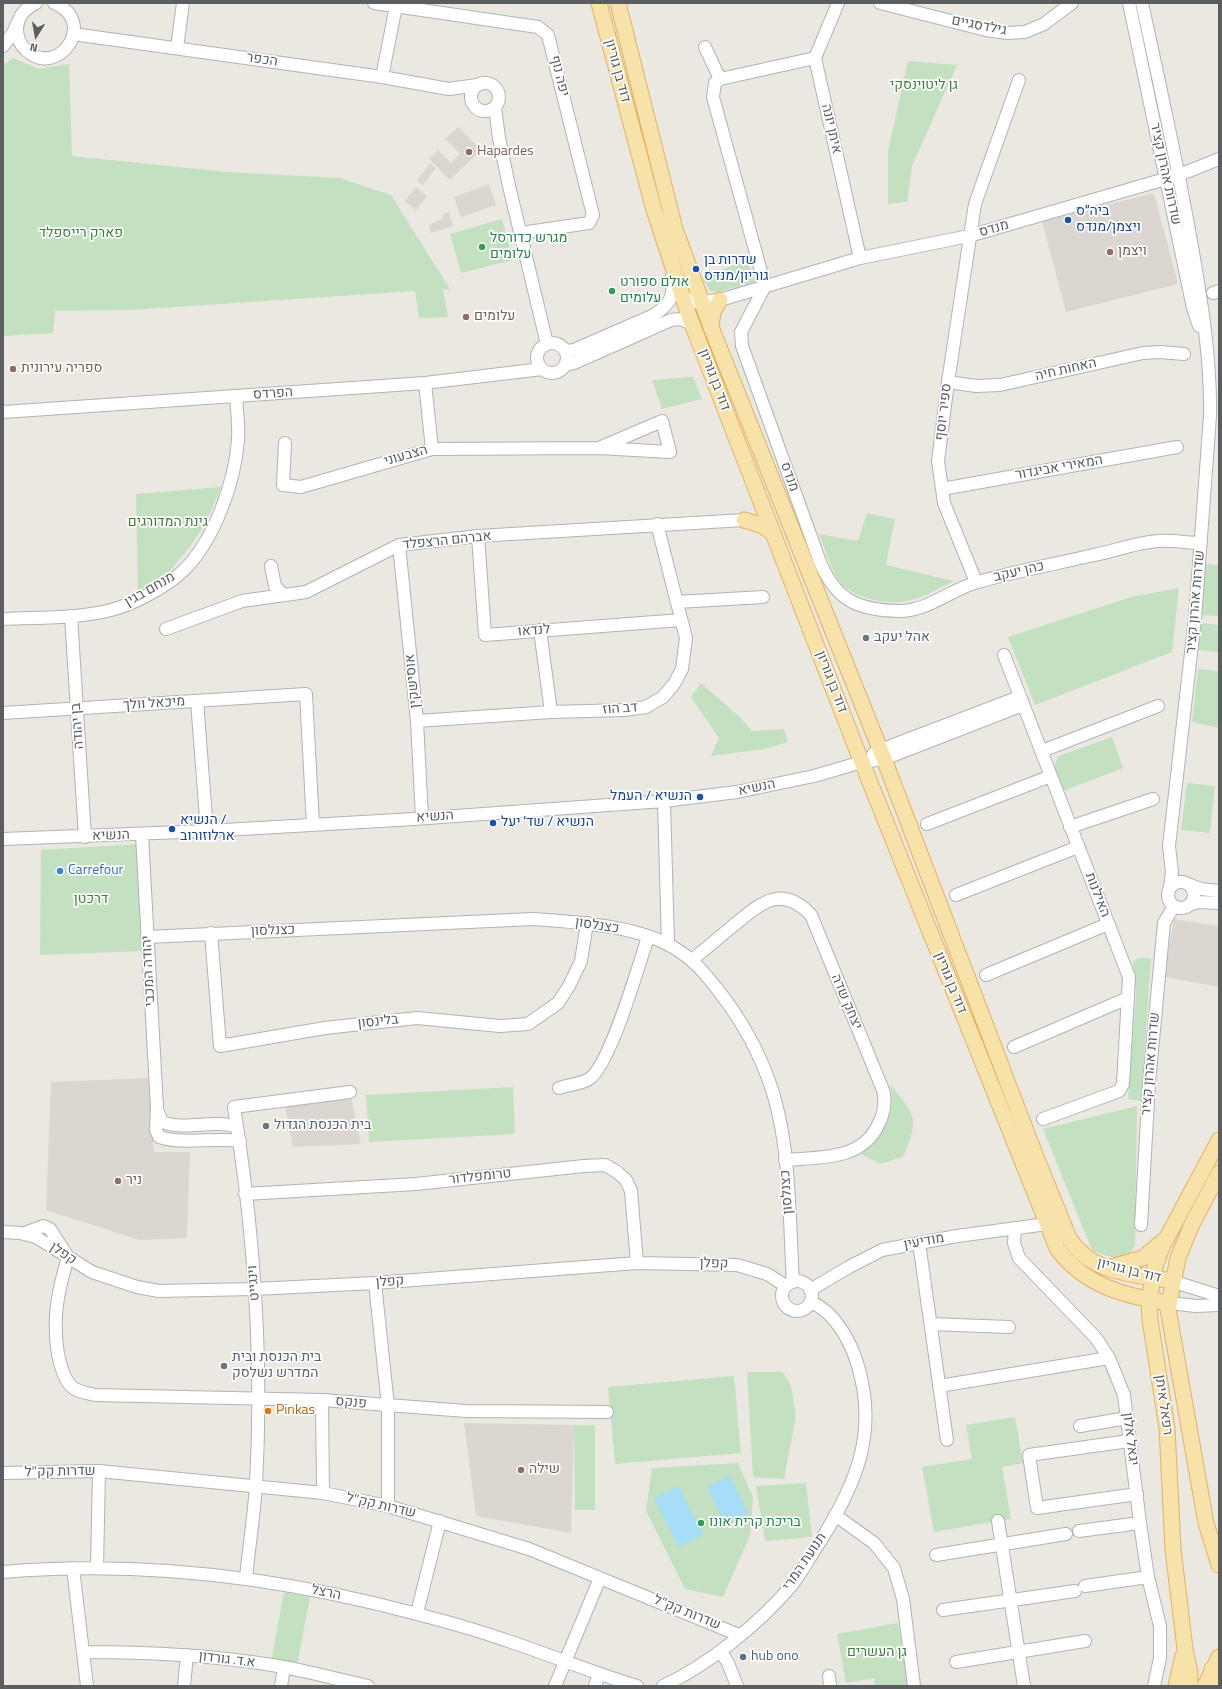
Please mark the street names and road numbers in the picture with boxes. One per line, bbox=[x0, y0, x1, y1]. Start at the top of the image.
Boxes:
street label: גילדסגיים bbox=[950, 12, 1008, 40]
street label: דוד בן גוריון bbox=[600, 37, 634, 105]
street label: הכפר bbox=[245, 49, 279, 71]
street label: יפה נוף bbox=[546, 54, 572, 98]
street label: איתן יונה bbox=[817, 102, 845, 156]
street label: שדרות אהרון קציר bbox=[1146, 121, 1184, 227]
street label: מנדס bbox=[977, 217, 1011, 241]
street label: דוד בן גוריון bbox=[694, 347, 734, 413]
street label: האחות חיה bbox=[1034, 355, 1098, 385]
street label: ספיר יוסף bbox=[932, 382, 956, 442]
street label: הפרדס bbox=[252, 384, 294, 404]
street label: הצבעוני bbox=[382, 442, 430, 470]
street label: המאירי אביגדור bbox=[1014, 452, 1104, 484]
street label: מנדס bbox=[776, 460, 802, 494]
street label: אברהם הרצפלד bbox=[402, 528, 492, 554]
street label: שדרות אהרון קציר bbox=[1183, 549, 1209, 655]
street label: כהן יעקב bbox=[992, 558, 1046, 586]
street label: מנחם בגין bbox=[122, 569, 178, 611]
street label: לנדאו bbox=[517, 621, 551, 641]
street label: דוד בן גוריון bbox=[811, 649, 851, 715]
street label: אוסישקין bbox=[402, 653, 424, 709]
street label: מיכאל וולך bbox=[122, 693, 186, 715]
street label: דב הוז bbox=[602, 699, 638, 719]
street label: בן יהודה bbox=[68, 702, 88, 750]
street label: הנשיא bbox=[737, 776, 777, 800]
street label: הנשיא bbox=[416, 807, 454, 827]
street label: הנשיא bbox=[92, 827, 130, 845]
street label: האילנות bbox=[1081, 870, 1113, 920]
street label: כצנלסון bbox=[574, 914, 620, 938]
street label: כצנלסון bbox=[250, 922, 296, 940]
street label: יהודה המכבי bbox=[139, 935, 159, 1007]
street label: דוד בן גוריון bbox=[930, 950, 970, 1016]
street label: יצחק שדה bbox=[827, 972, 865, 1032]
street label: שדרות אהרון קציר bbox=[1138, 1011, 1164, 1117]
street label: בלינסון bbox=[357, 1012, 399, 1032]
street label: טרומפלדור bbox=[448, 1165, 512, 1189]
street label: כצנלסון bbox=[777, 1169, 797, 1215]
street label: מודיעין bbox=[902, 1230, 946, 1254]
street label: קפלן bbox=[46, 1239, 80, 1269]
street label: קפלן bbox=[699, 1255, 729, 1273]
street label: דוד בן גוריון bbox=[1095, 1255, 1163, 1287]
street label: וינגייט bbox=[244, 1264, 264, 1302]
street label: קפלן bbox=[375, 1273, 405, 1291]
street label: רפאל איתן bbox=[1150, 1374, 1176, 1436]
street label: פנקס bbox=[335, 1393, 367, 1413]
street label: יגאל אלון bbox=[1118, 1412, 1142, 1466]
street label: שדרות קק"ל bbox=[24, 1463, 96, 1481]
street label: שדרות קק"ל bbox=[344, 1490, 418, 1522]
street label: תנועת המרי bbox=[780, 1530, 830, 1594]
street label: הרצל bbox=[310, 1582, 342, 1604]
street label: שדרות קק"ל bbox=[651, 1592, 723, 1634]
street label: א.ד. גורדון bbox=[198, 1648, 256, 1672]

